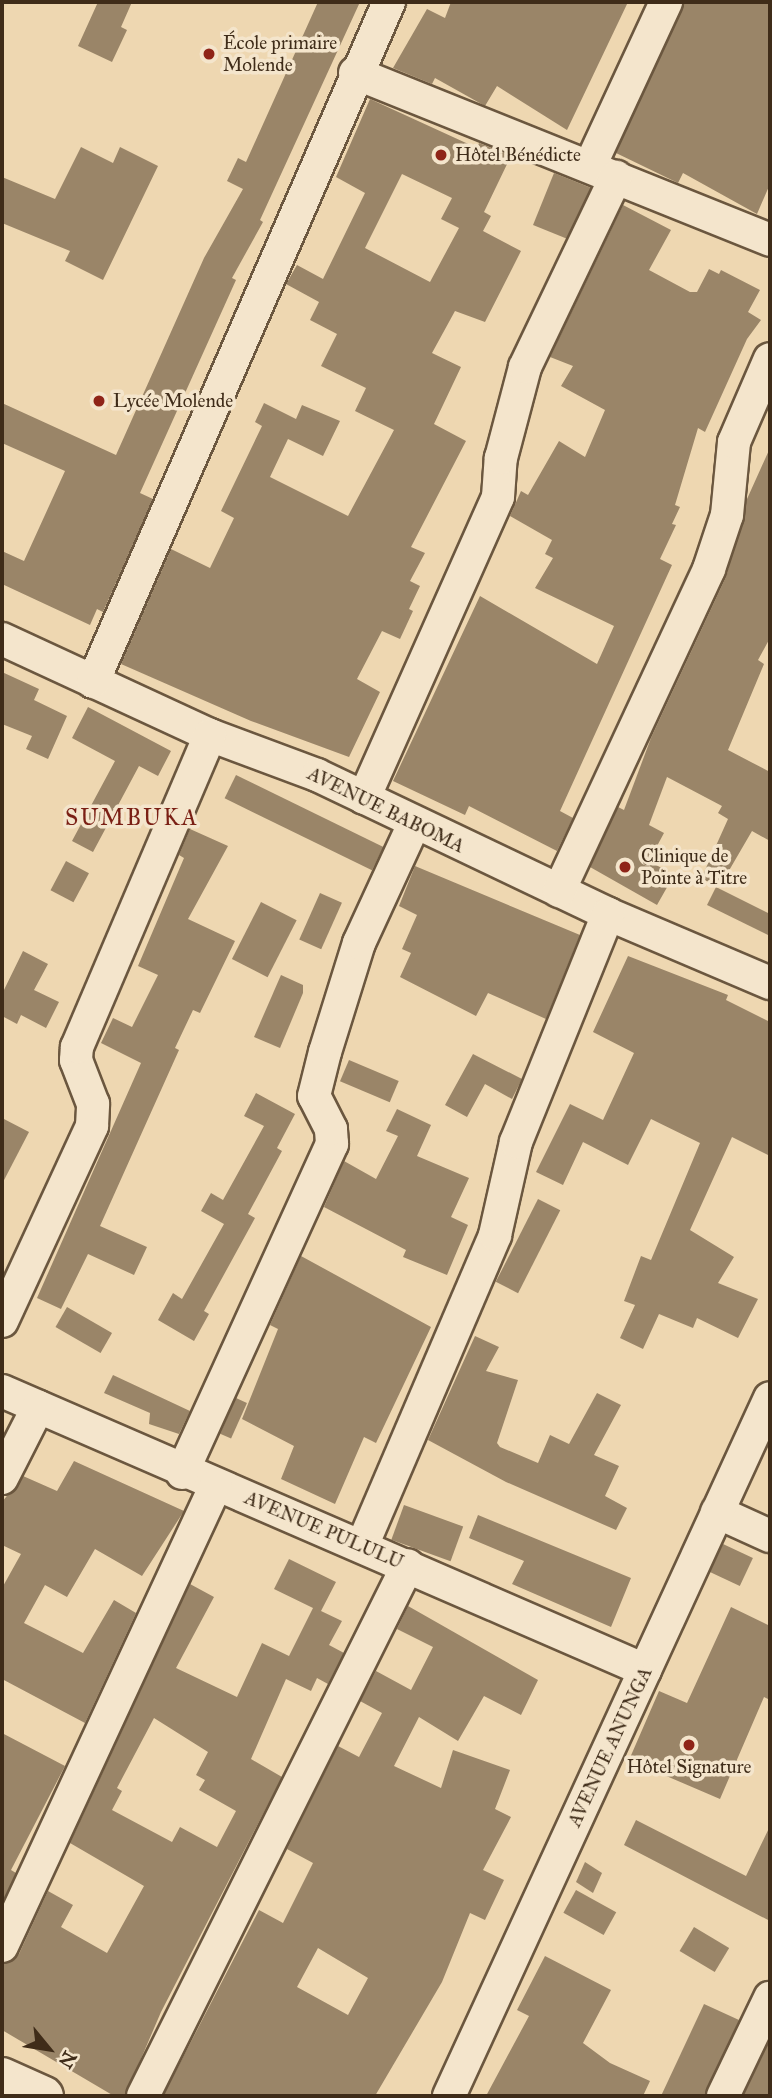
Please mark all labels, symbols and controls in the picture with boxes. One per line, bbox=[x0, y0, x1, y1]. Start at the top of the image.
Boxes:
place label: École primaire Molende bbox=[223, 32, 337, 76]
marker: École primaire Molende bbox=[201, 46, 217, 62]
place label: Hôtel Bénédicte bbox=[455, 144, 581, 166]
marker: Hôtel Bénédicte bbox=[433, 147, 449, 163]
place label: Lycée Molende bbox=[113, 390, 233, 412]
marker: Lycée Molende bbox=[91, 393, 107, 409]
street label: AVENUE BABOMA bbox=[304, 762, 468, 858]
district label: SUMBUKA bbox=[66, 803, 198, 831]
place label: Clinique de Pointe à Titre bbox=[641, 845, 747, 889]
marker: Clinique de Pointe à Titre bbox=[615, 857, 635, 877]
street label: AVENUE PULULU bbox=[241, 1486, 407, 1574]
street label: AVENUE ANUNGA bbox=[563, 1664, 657, 1830]
marker: Hôtel Signature bbox=[681, 1737, 697, 1753]
place label: Hôtel Signature bbox=[627, 1756, 751, 1778]
north arrow bbox=[14, 2014, 84, 2084]
text: N bbox=[54, 2047, 82, 2072]

